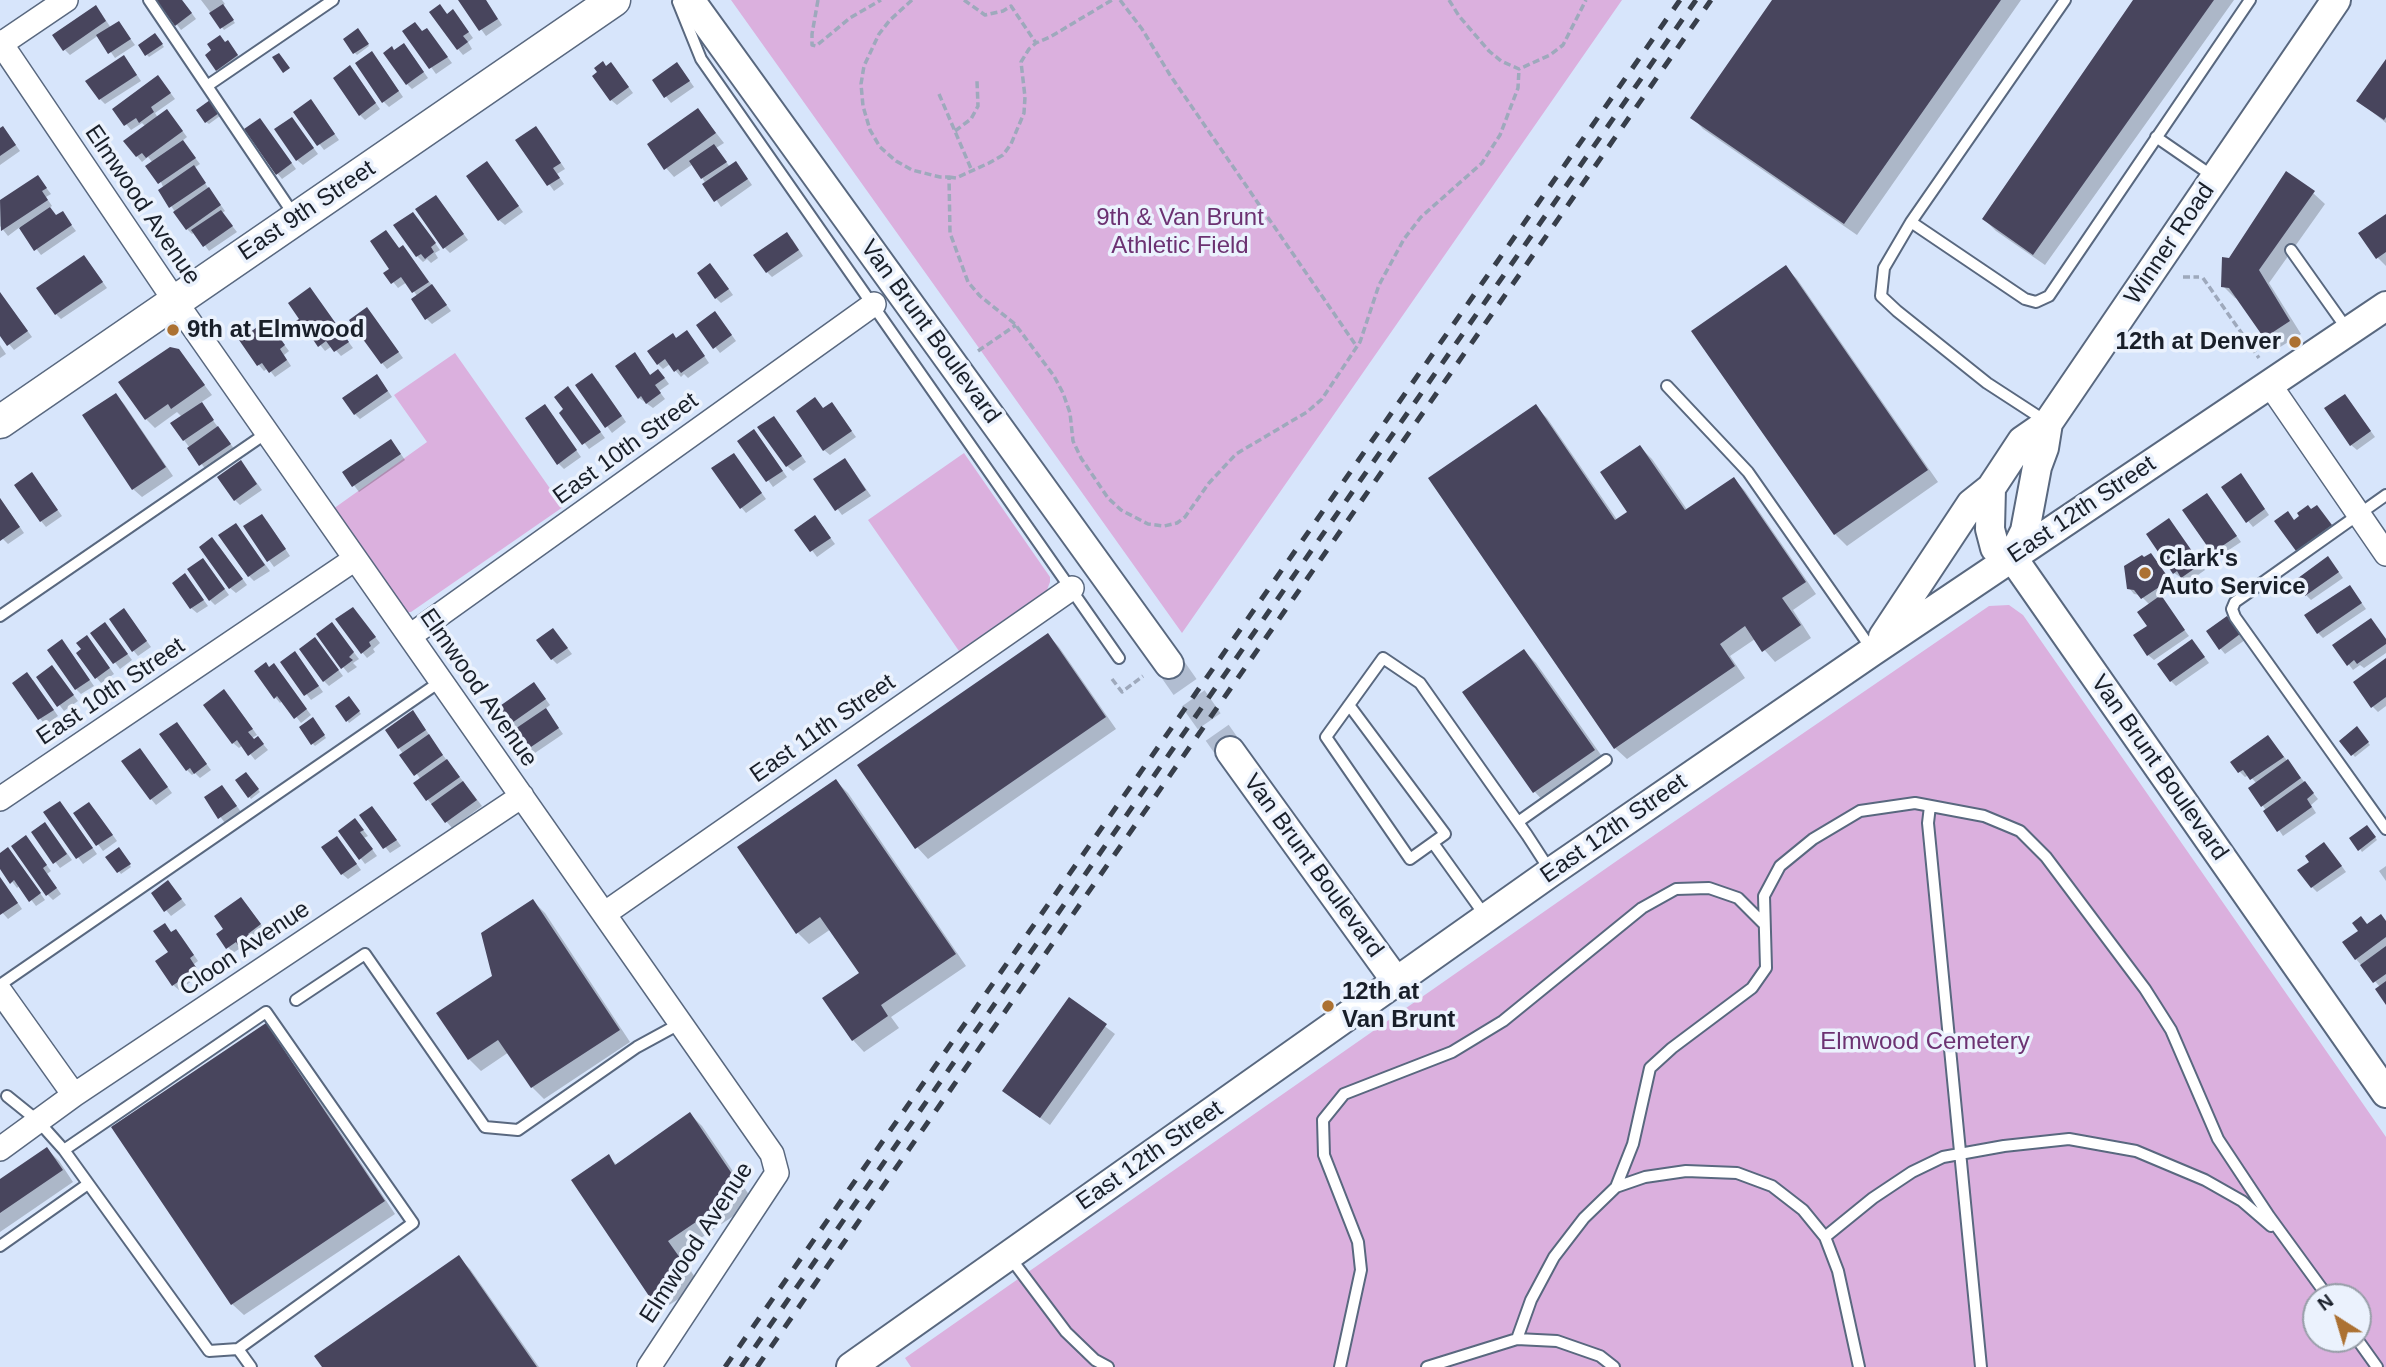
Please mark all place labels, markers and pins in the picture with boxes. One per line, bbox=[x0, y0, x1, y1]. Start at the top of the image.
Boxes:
place label: 9th at Elmwood bbox=[187, 316, 364, 344]
marker: 9th at Elmwood bbox=[165, 322, 181, 338]
place label: 12th at Denver bbox=[2116, 328, 2281, 356]
marker: 12th at Denver bbox=[2287, 334, 2303, 350]
place label: Clark's Auto Service bbox=[2159, 545, 2306, 601]
marker: Clark's Auto Service bbox=[2137, 565, 2153, 581]
place label: 12th at Van Brunt bbox=[1342, 978, 1455, 1034]
marker: 12th at Van Brunt bbox=[1320, 998, 1336, 1014]

